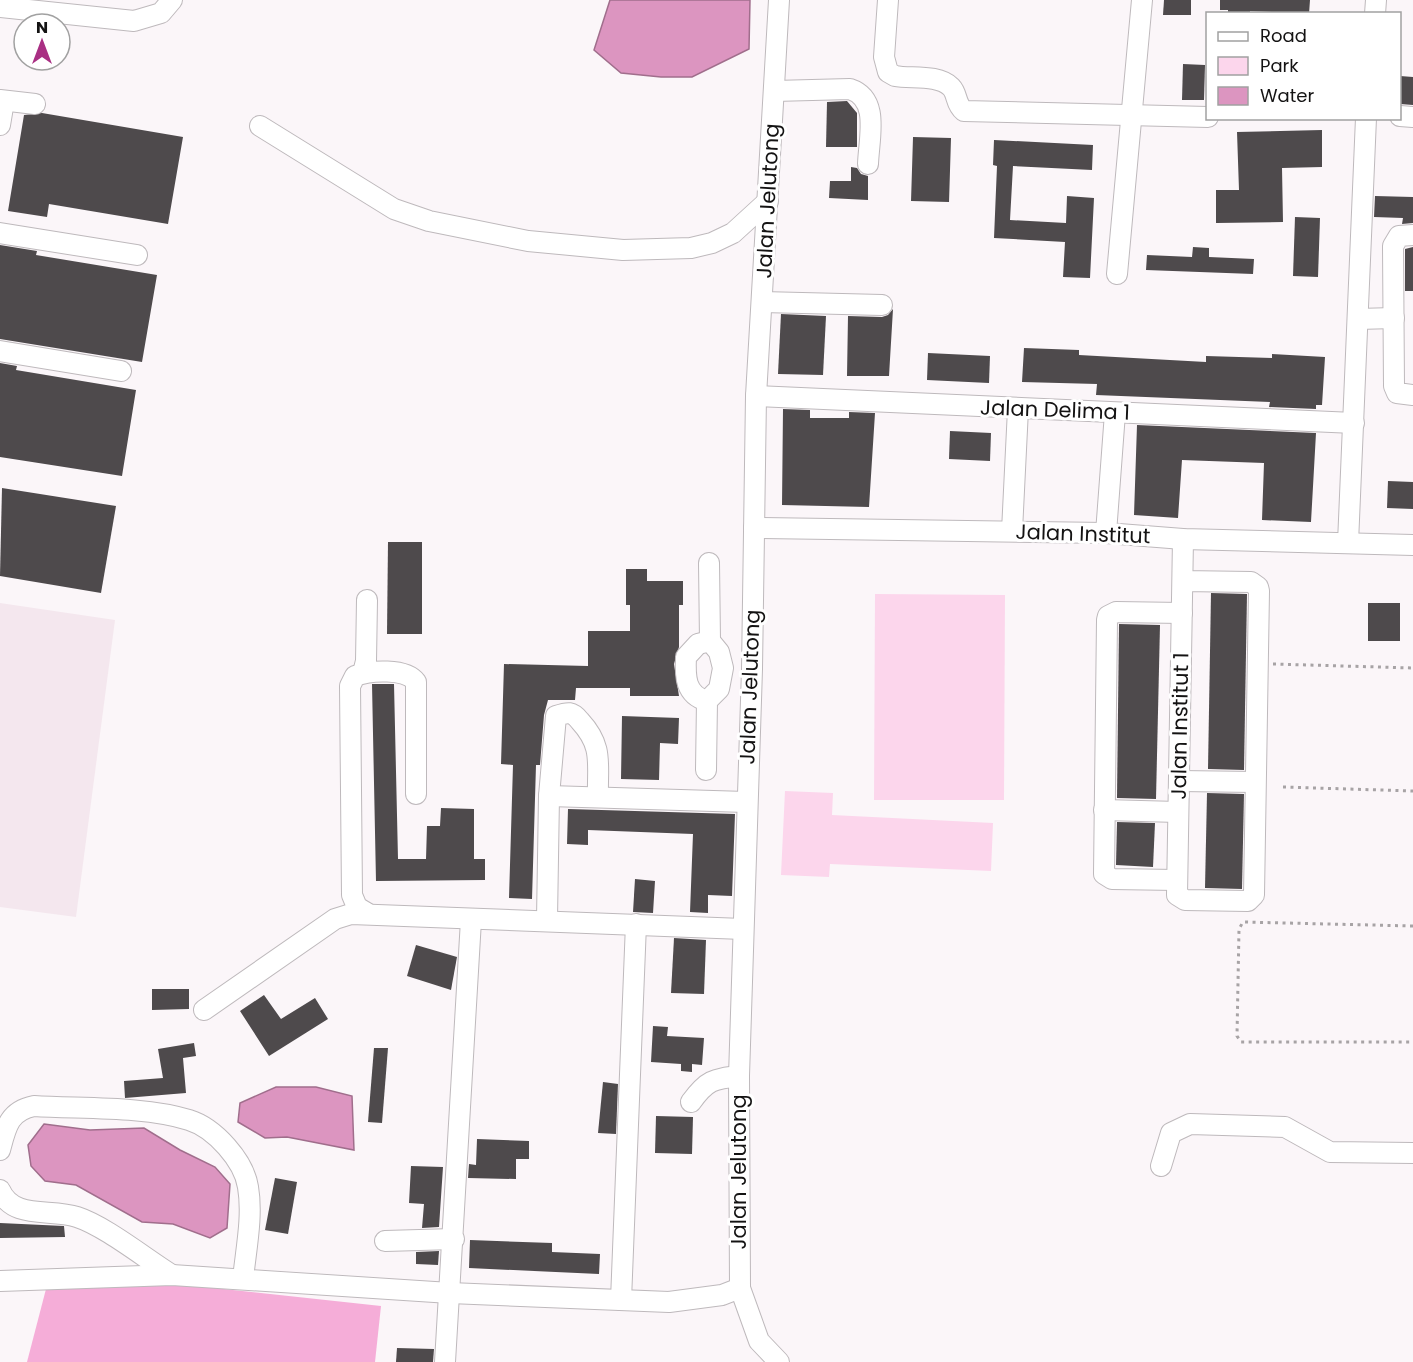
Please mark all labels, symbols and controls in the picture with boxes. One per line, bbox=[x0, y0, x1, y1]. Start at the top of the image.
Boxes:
north arrow bbox=[12, 12, 72, 72]
legend bbox=[1206, 12, 1401, 120]
text: N bbox=[36, 16, 48, 39]
text: Road bbox=[1260, 23, 1307, 48]
text: Park bbox=[1260, 53, 1299, 78]
text: Water bbox=[1260, 83, 1314, 108]
street label: Jalan Jelutong bbox=[749, 123, 786, 279]
street label: Jalan Delima 1 bbox=[980, 392, 1131, 427]
street label: Jalan Institut bbox=[1015, 517, 1151, 550]
street label: Jalan Jelutong bbox=[732, 609, 767, 765]
street label: Jalan Institut 1 bbox=[1164, 652, 1195, 800]
street label: Jalan Jelutong bbox=[724, 1094, 753, 1250]

